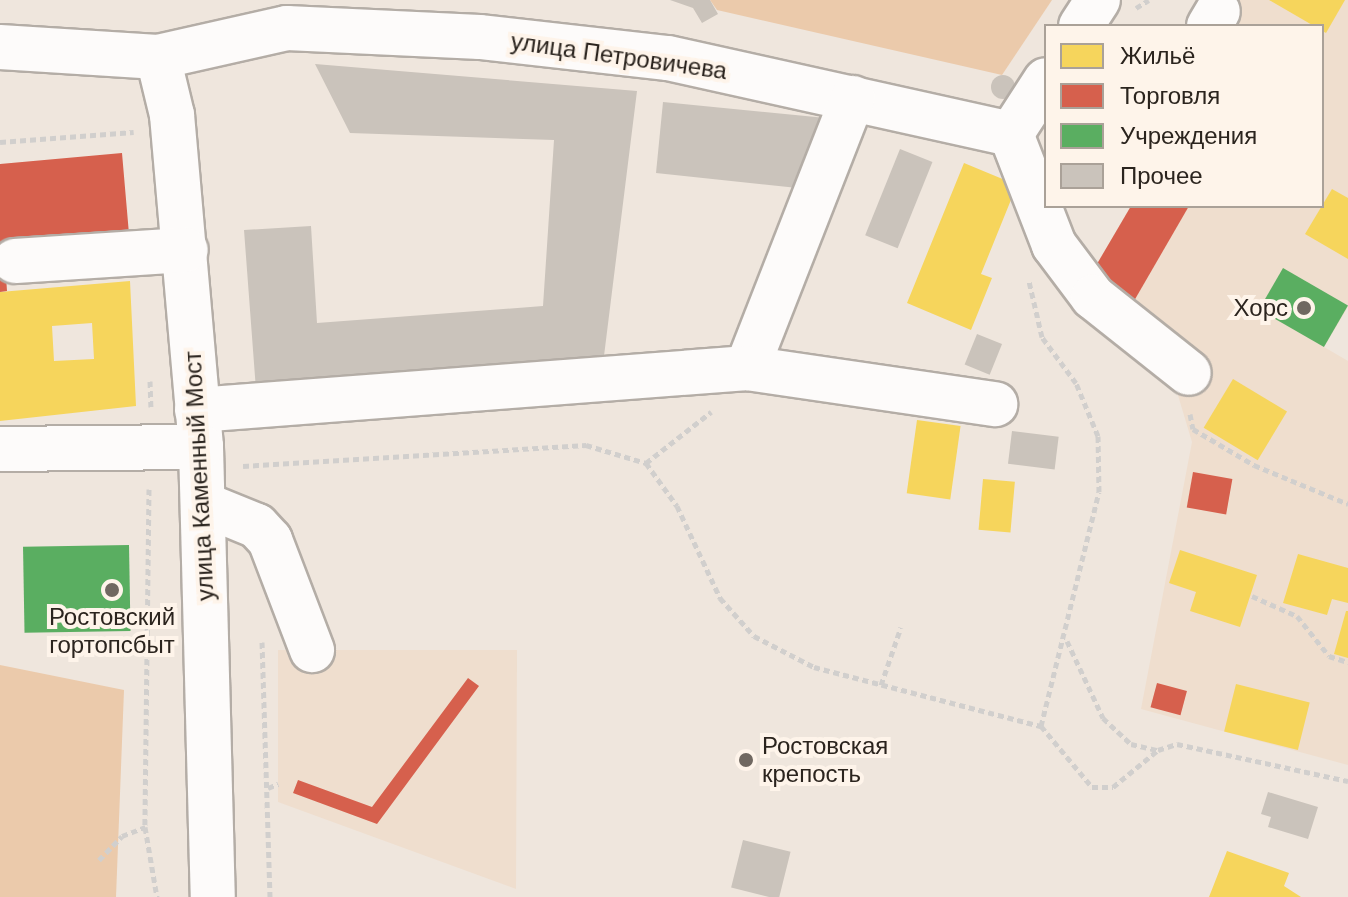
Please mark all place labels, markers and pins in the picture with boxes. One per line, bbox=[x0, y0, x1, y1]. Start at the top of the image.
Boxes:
place label: Хорс bbox=[1234, 294, 1288, 322]
marker: Хорс bbox=[1295, 299, 1313, 317]
marker: Ростовский гортопсбыт bbox=[103, 581, 121, 599]
place label: Ростовский гортопсбыт bbox=[49, 603, 175, 659]
place label: Ростовская крепость bbox=[762, 732, 888, 788]
marker: Ростовская крепость bbox=[737, 751, 755, 769]

